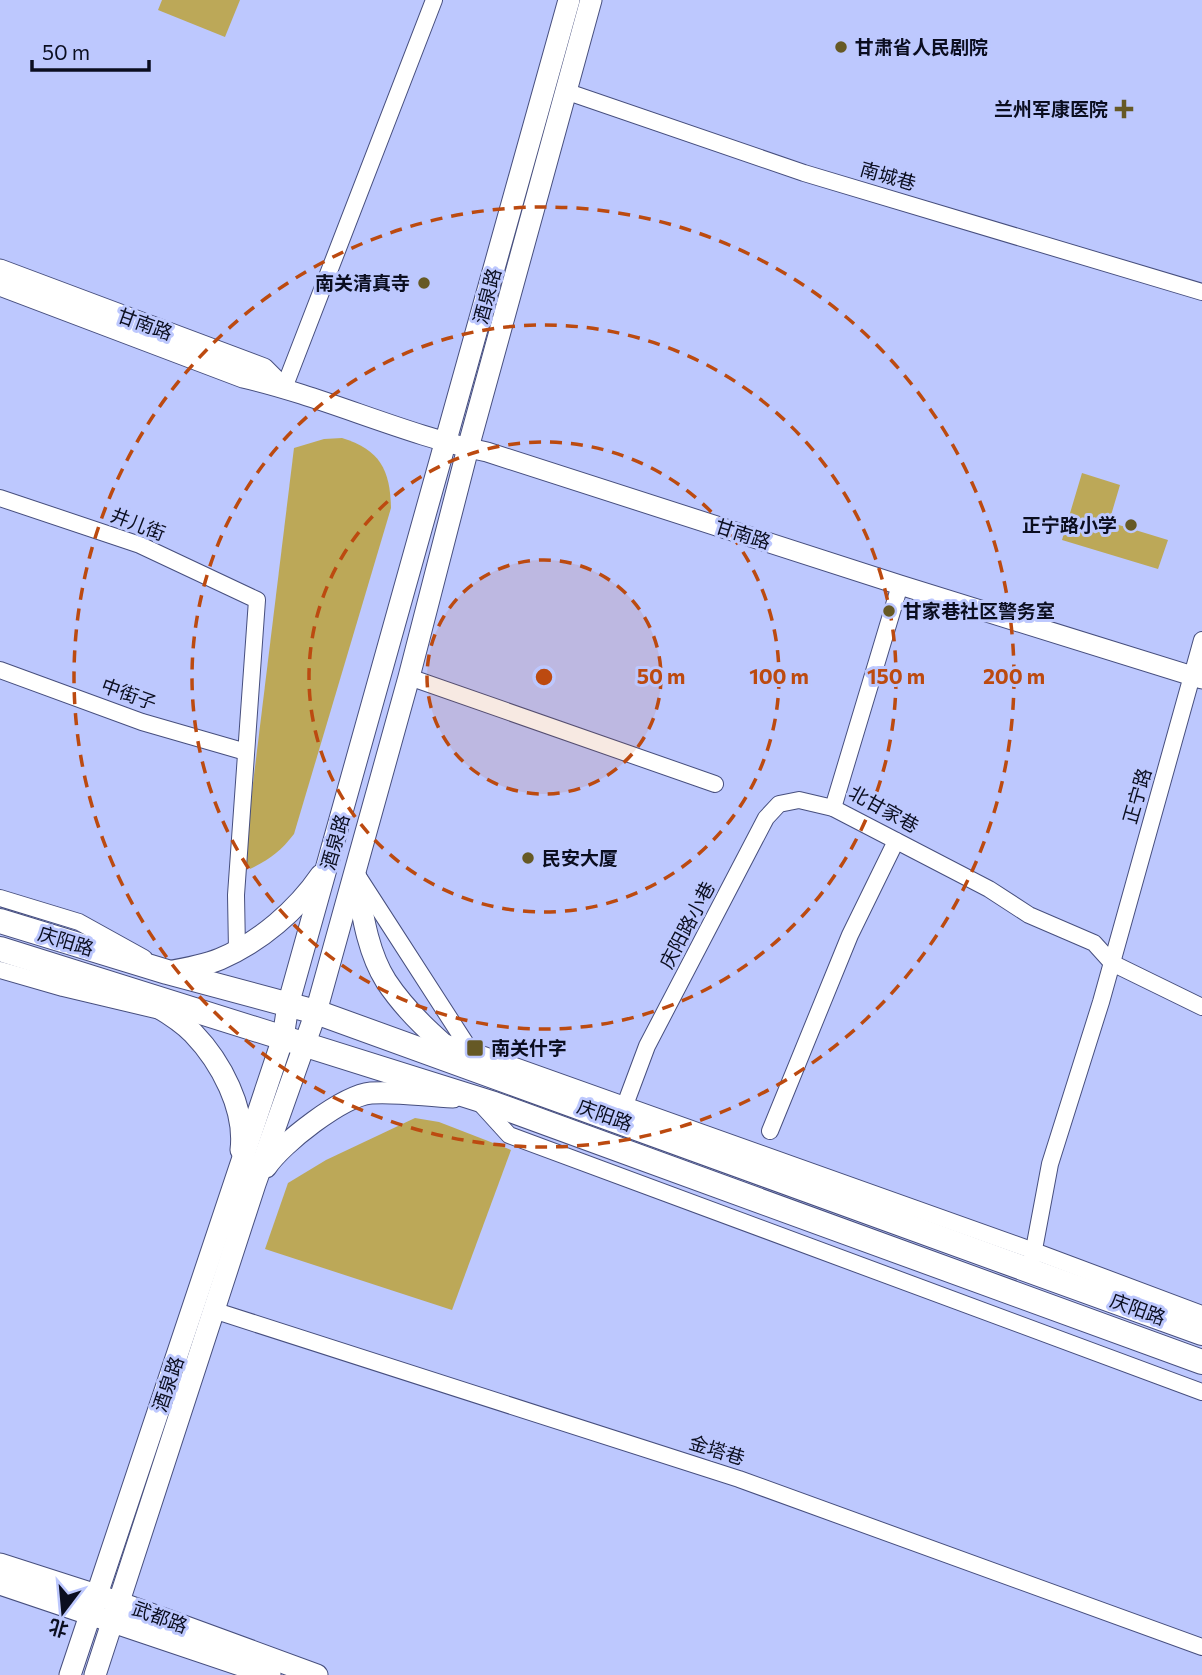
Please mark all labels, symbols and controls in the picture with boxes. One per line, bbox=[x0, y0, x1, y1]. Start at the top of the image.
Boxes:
scale bar bbox=[32, 28, 149, 72]
place label: 甘肃省人民剧院 bbox=[855, 35, 988, 58]
text: 50 m bbox=[42, 39, 90, 64]
marker: 甘肃省人民剧院 bbox=[833, 39, 849, 55]
place label: 兰州军康医院 bbox=[994, 97, 1108, 120]
marker: 兰州军康医院 bbox=[1114, 99, 1134, 119]
street label: 南城巷 bbox=[858, 157, 919, 194]
street label: 酒泉路 bbox=[468, 265, 505, 326]
place label: 南关清真寺 bbox=[315, 271, 410, 294]
marker: 南关清真寺 bbox=[416, 275, 432, 291]
street label: 甘南路 bbox=[114, 303, 176, 344]
street label: 井儿街 bbox=[107, 503, 169, 544]
place label: 正宁路小学 bbox=[1022, 513, 1117, 536]
street label: 甘南路 bbox=[712, 514, 774, 553]
marker: 正宁路小学 bbox=[1123, 517, 1139, 533]
place label: 甘家巷社区警务室 bbox=[903, 599, 1055, 622]
marker: 甘家巷社区警务室 bbox=[881, 603, 897, 619]
text: 50 m bbox=[637, 663, 685, 688]
text: 100 m bbox=[749, 663, 809, 688]
text: 150 m bbox=[867, 663, 925, 688]
text: 200 m bbox=[983, 663, 1045, 688]
centre of rings bbox=[532, 665, 556, 689]
street label: 中街子 bbox=[98, 673, 160, 714]
street label: 正宁路 bbox=[1118, 765, 1155, 826]
street label: 北甘家巷 bbox=[845, 780, 923, 837]
street label: 酒泉路 bbox=[316, 811, 353, 872]
place label: 民安大厦 bbox=[542, 846, 618, 869]
marker: 民安大厦 bbox=[520, 850, 536, 866]
street label: 庆阳路小巷 bbox=[654, 877, 719, 972]
street label: 庆阳路 bbox=[36, 921, 97, 960]
place label: 南关什字 bbox=[491, 1036, 567, 1059]
marker: 南关什字 bbox=[465, 1038, 485, 1058]
street label: 庆阳路 bbox=[574, 1094, 636, 1135]
street label: 庆阳路 bbox=[1107, 1288, 1169, 1329]
street label: 酒泉路 bbox=[147, 1353, 188, 1415]
street label: 金塔巷 bbox=[687, 1430, 748, 1469]
north arrow bbox=[28, 1577, 98, 1647]
street label: 武都路 bbox=[129, 1596, 191, 1637]
text: 北 bbox=[46, 1615, 70, 1642]

